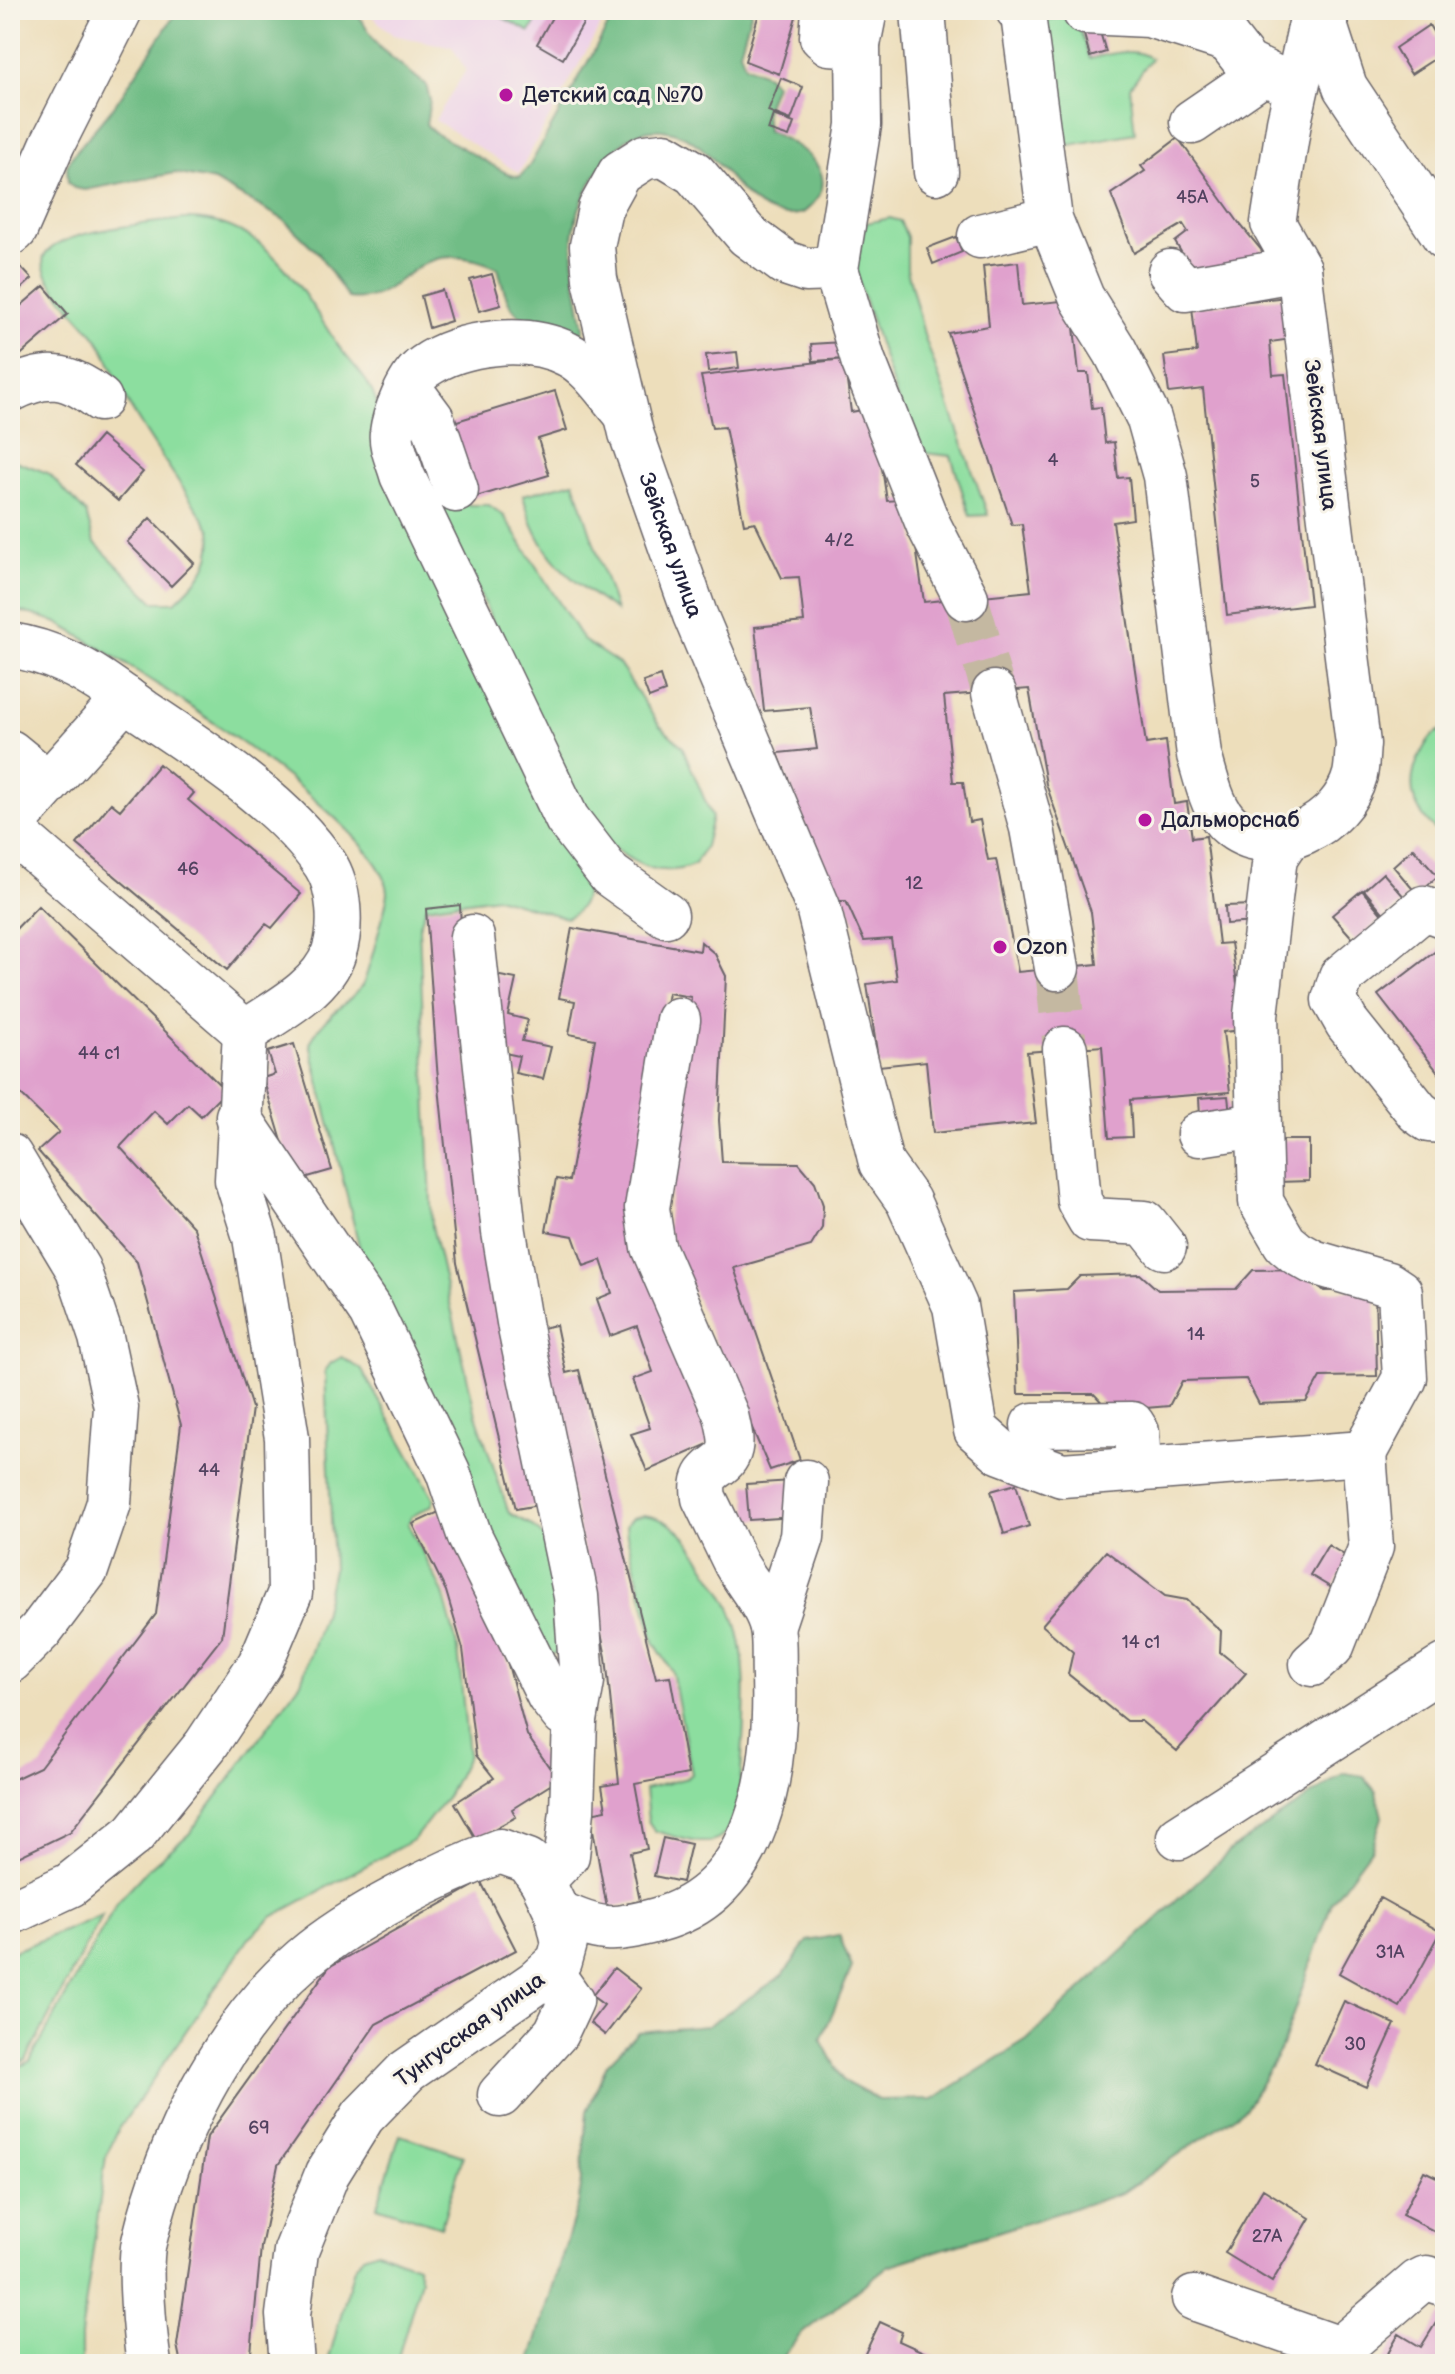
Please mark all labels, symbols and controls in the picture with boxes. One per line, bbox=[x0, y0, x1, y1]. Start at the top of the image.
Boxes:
place label: Детский сад №70 bbox=[522, 82, 703, 109]
marker: Детский сад №70 bbox=[497, 86, 515, 104]
house number: 45А bbox=[1176, 187, 1208, 208]
street label: Зейская улица bbox=[1297, 358, 1343, 512]
house number: 4 bbox=[1048, 450, 1059, 471]
street label: Зейская улица bbox=[633, 469, 708, 621]
house number: 5 bbox=[1250, 471, 1260, 492]
house number: 4/2 bbox=[824, 530, 854, 551]
place label: Дальморснаб bbox=[1161, 807, 1300, 834]
marker: Дальморснаб bbox=[1136, 811, 1154, 829]
house number: 46 bbox=[177, 859, 199, 880]
house number: 12 bbox=[905, 873, 923, 894]
place label: Ozon bbox=[1016, 934, 1068, 961]
marker: Ozon bbox=[991, 938, 1009, 956]
house number: 44 с1 bbox=[78, 1043, 120, 1064]
house number: 14 bbox=[1187, 1324, 1205, 1345]
house number: 44 bbox=[198, 1460, 220, 1481]
house number: 14 с1 bbox=[1122, 1632, 1160, 1653]
house number: 31А bbox=[1376, 1942, 1405, 1963]
street label: Тунгусская улица bbox=[390, 1966, 550, 2094]
house number: 30 bbox=[1344, 2034, 1366, 2055]
house number: 69 bbox=[248, 2118, 270, 2139]
house number: 27А bbox=[1252, 2226, 1282, 2247]

